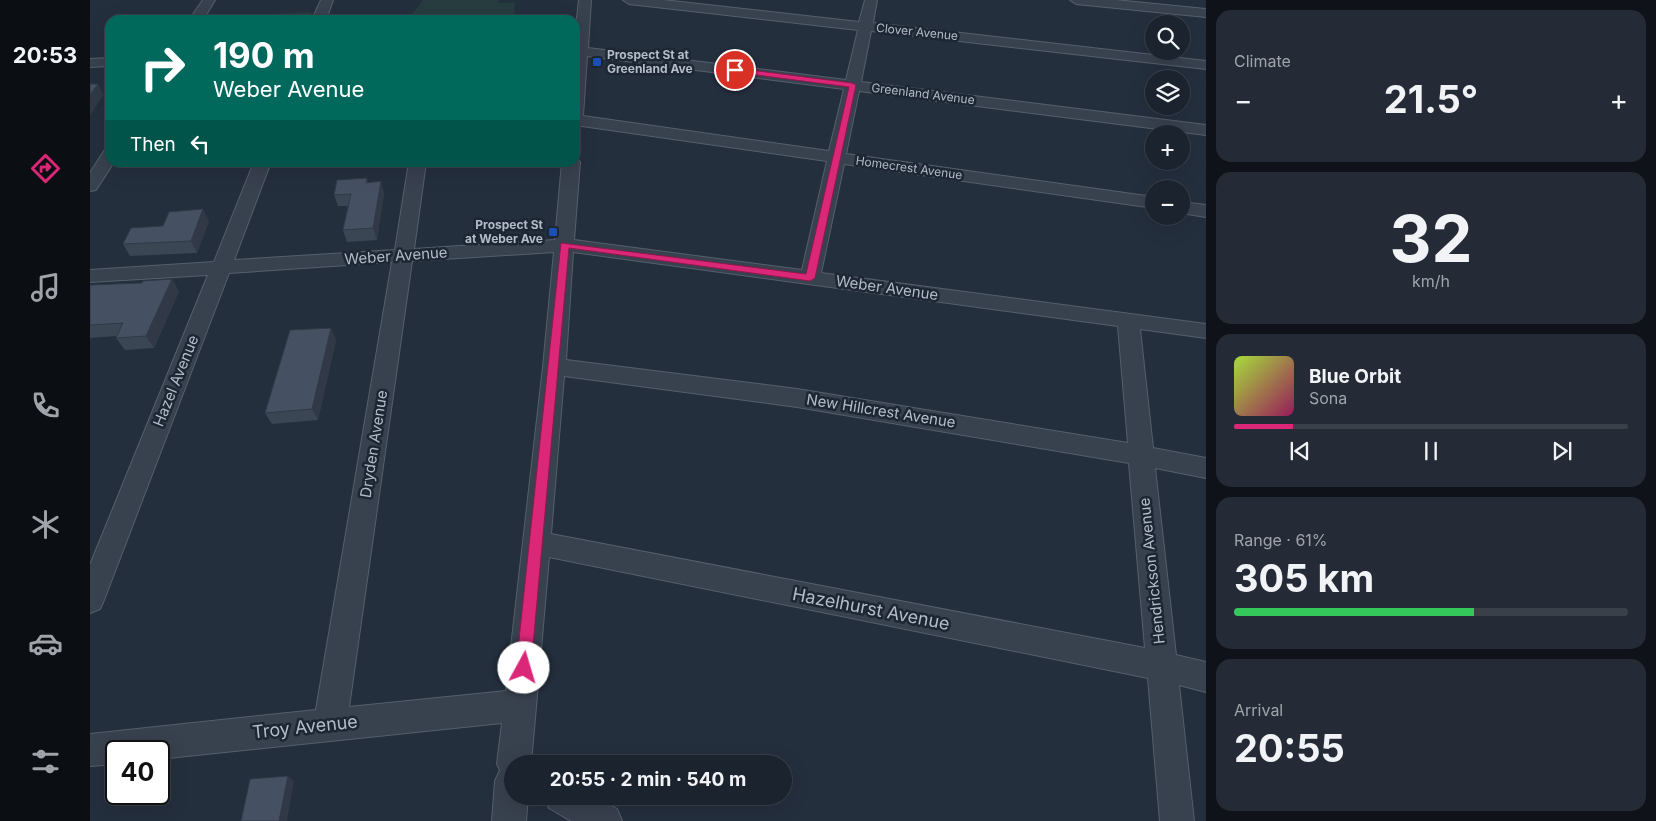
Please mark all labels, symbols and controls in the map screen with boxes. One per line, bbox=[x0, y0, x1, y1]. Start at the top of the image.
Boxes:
map controls bbox=[1145, 15, 1190, 225]
button: search bbox=[1145, 15, 1190, 60]
street label: Clover Avenue bbox=[875, 20, 959, 43]
text: 190 m bbox=[213, 34, 315, 76]
icon: right bbox=[130, 35, 195, 100]
text: 20:53 bbox=[13, 42, 77, 68]
place label: Prospect St at Greenland Ave bbox=[607, 47, 693, 76]
pin bbox=[714, 49, 756, 91]
text: Climate bbox=[1234, 51, 1291, 71]
marker: Prospect St at Greenland Ave bbox=[591, 56, 603, 68]
icon: arrive bbox=[721, 56, 749, 84]
button: layers bbox=[1145, 70, 1190, 115]
text: Weber Avenue bbox=[213, 76, 364, 102]
text: 21.5° bbox=[1384, 76, 1478, 122]
street label: Greenland Avenue bbox=[871, 80, 976, 107]
text: − bbox=[1234, 83, 1253, 117]
text: + bbox=[1609, 83, 1628, 117]
button: + bbox=[1145, 125, 1190, 170]
icon: left bbox=[186, 130, 214, 158]
text: Then bbox=[130, 133, 176, 156]
icon: directions bbox=[28, 151, 63, 186]
street label: Homecrest Avenue bbox=[855, 153, 963, 182]
button: − bbox=[1145, 180, 1190, 225]
text: 32 bbox=[1390, 199, 1472, 278]
place label: Prospect St at Weber Ave bbox=[465, 217, 544, 246]
marker: Prospect St at Weber Ave bbox=[547, 226, 559, 238]
street label: Weber Avenue bbox=[344, 242, 448, 269]
icon: music bbox=[28, 270, 63, 305]
street label: Weber Avenue bbox=[835, 271, 940, 304]
text: km/h bbox=[1412, 271, 1450, 291]
street label: Hazel Avenue bbox=[149, 332, 202, 429]
text: Blue Orbit bbox=[1309, 365, 1401, 388]
icon: phone bbox=[28, 388, 63, 423]
text: Sona bbox=[1309, 388, 1347, 408]
street label: Dryden Avenue bbox=[356, 389, 391, 499]
street label: New Hillcrest Avenue bbox=[805, 389, 957, 432]
icon: previous bbox=[1286, 437, 1314, 465]
icon: pause bbox=[1417, 437, 1445, 465]
icon: next bbox=[1548, 437, 1576, 465]
street label: Hendrickson Avenue bbox=[1134, 497, 1169, 645]
icon: climate bbox=[28, 507, 63, 542]
text: Range · 61% bbox=[1234, 530, 1328, 550]
text: 305 km bbox=[1234, 555, 1374, 601]
street label: Hazelhurst Avenue bbox=[791, 583, 952, 634]
icon: car bbox=[28, 626, 63, 661]
position arrow bbox=[497, 641, 549, 693]
text: Arrival bbox=[1234, 700, 1283, 720]
street label: Troy Avenue bbox=[251, 711, 359, 742]
text: 20:55 bbox=[1234, 725, 1345, 771]
speed limit sign: 40 bbox=[105, 740, 170, 805]
icon: filters bbox=[28, 744, 63, 779]
text: 20:55 · 2 min · 540 m bbox=[550, 768, 746, 791]

